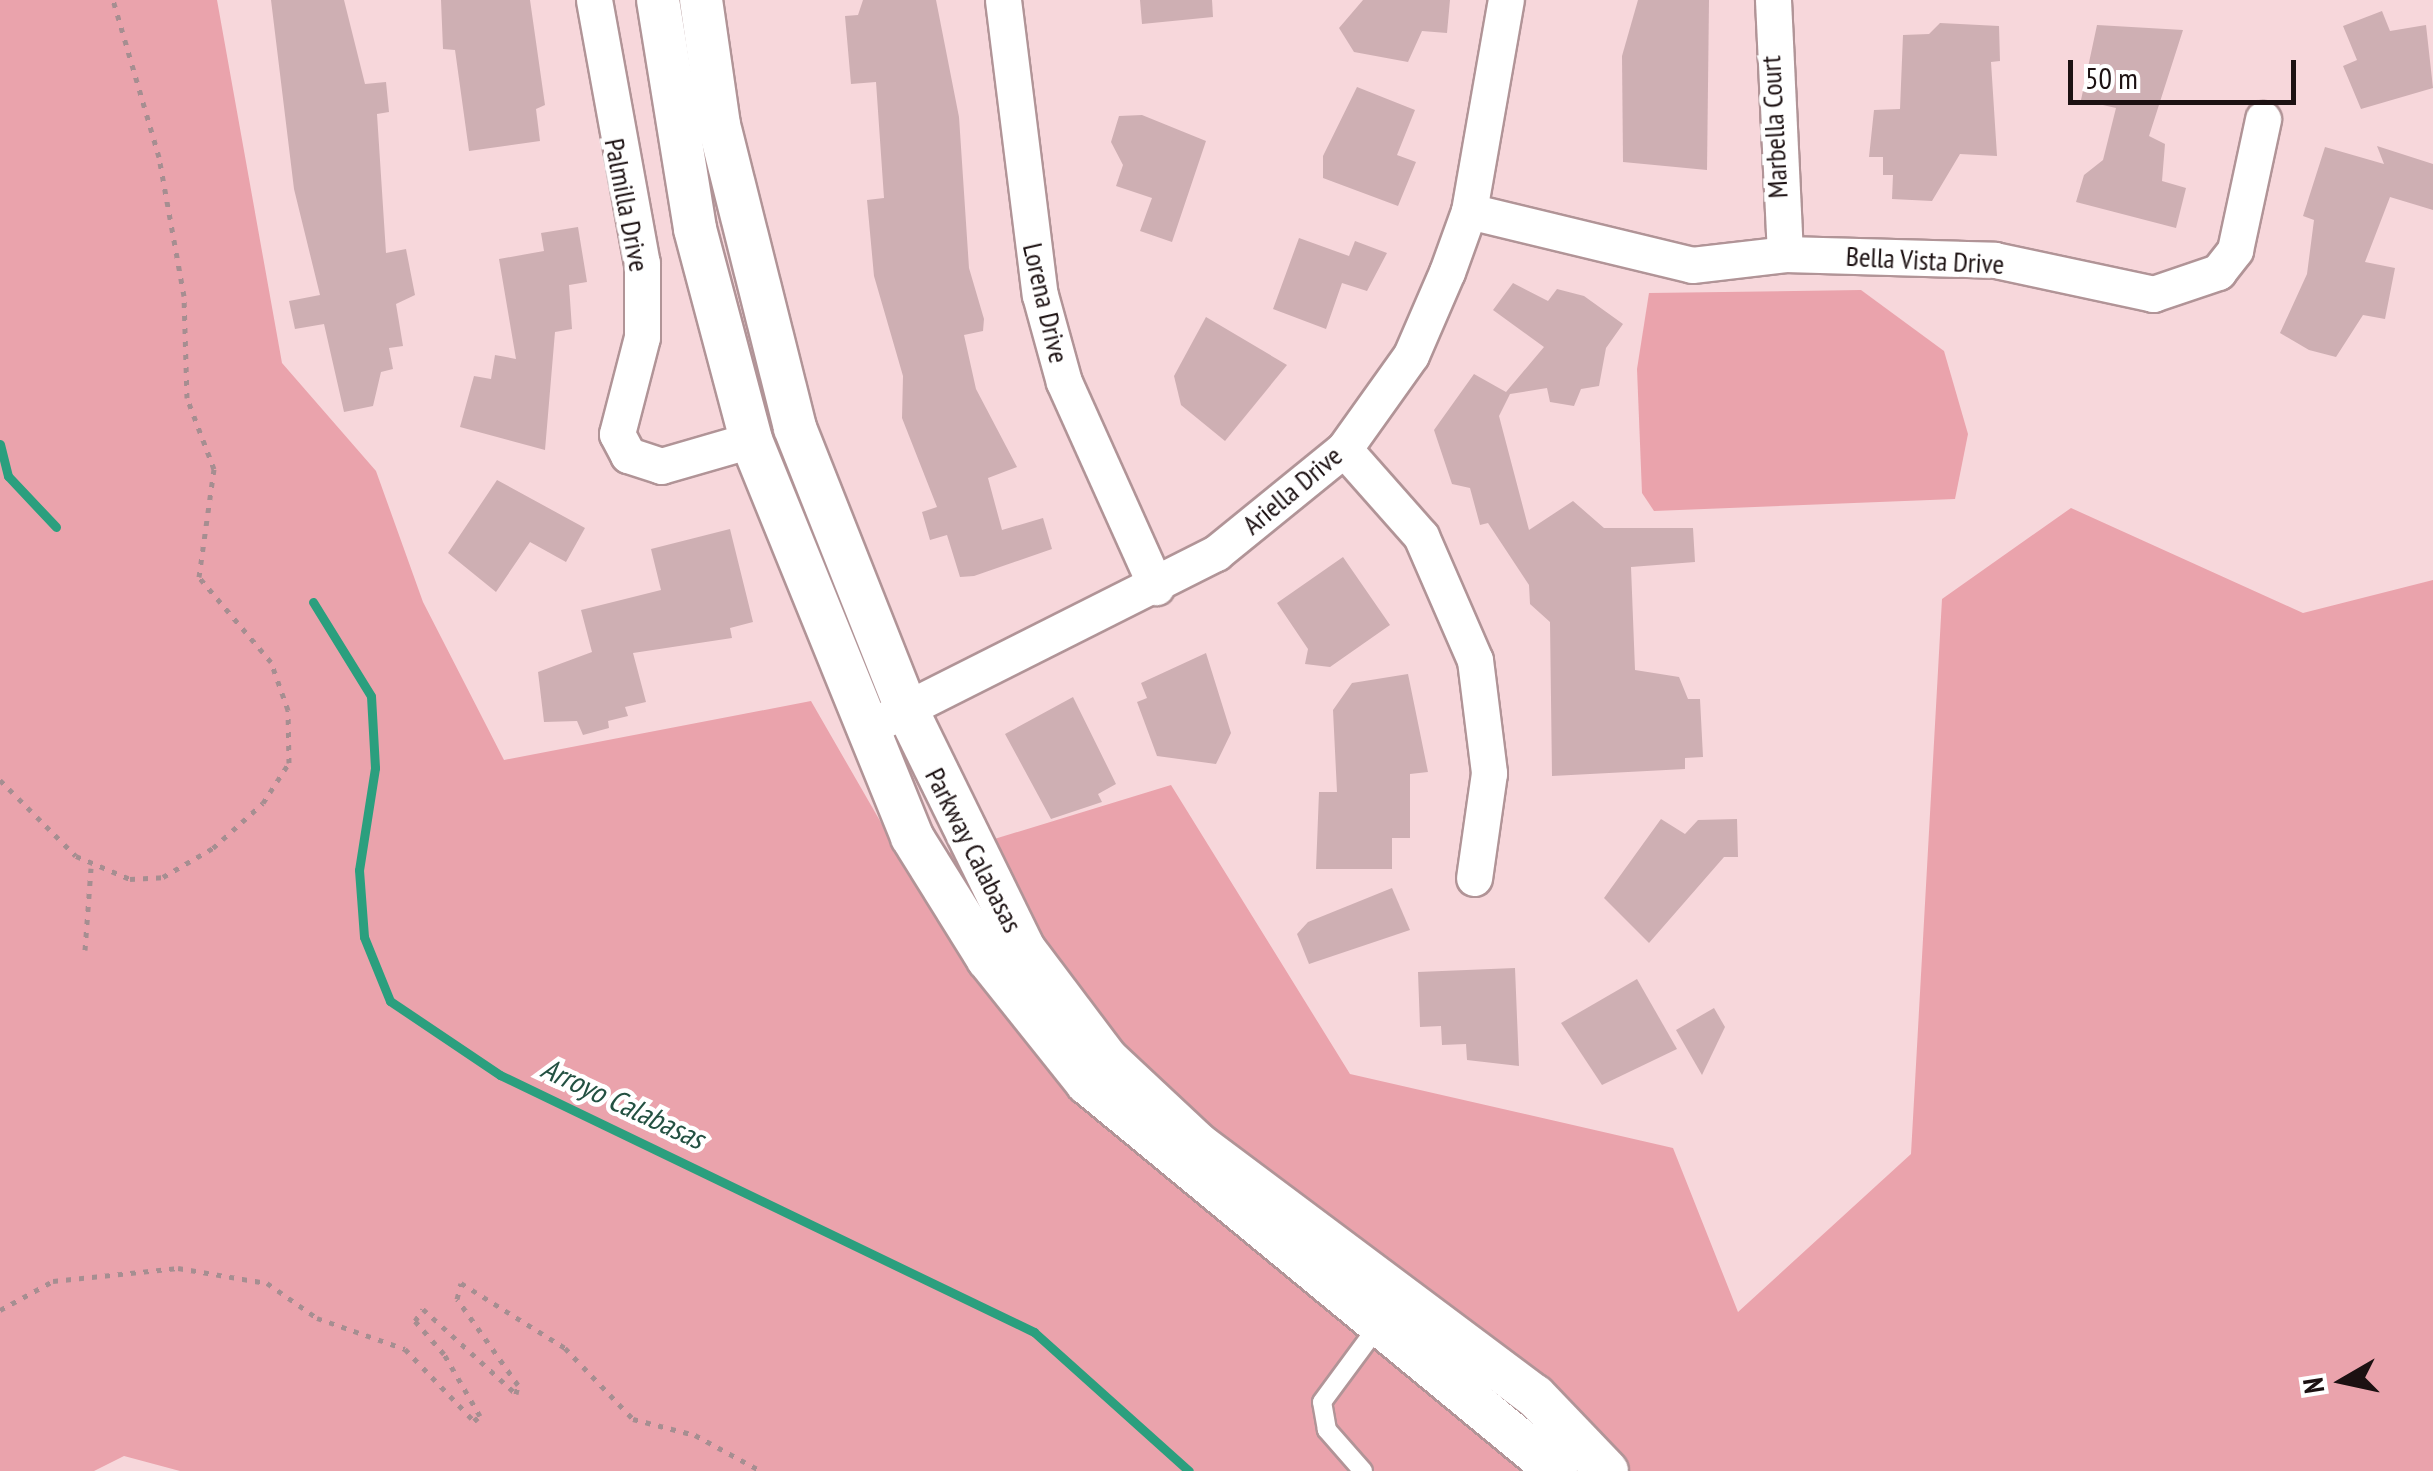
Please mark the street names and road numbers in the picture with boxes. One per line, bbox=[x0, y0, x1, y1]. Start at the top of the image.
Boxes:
street label: Marbella Court bbox=[1753, 55, 1795, 199]
street label: Palmilla Drive bbox=[598, 136, 656, 274]
street label: Bella Vista Drive bbox=[1845, 239, 2005, 281]
street label: Lorena Drive bbox=[1016, 240, 1076, 366]
street label: Ariella Drive bbox=[1235, 439, 1349, 541]
street label: Parkway Calabasas bbox=[918, 762, 1030, 938]

